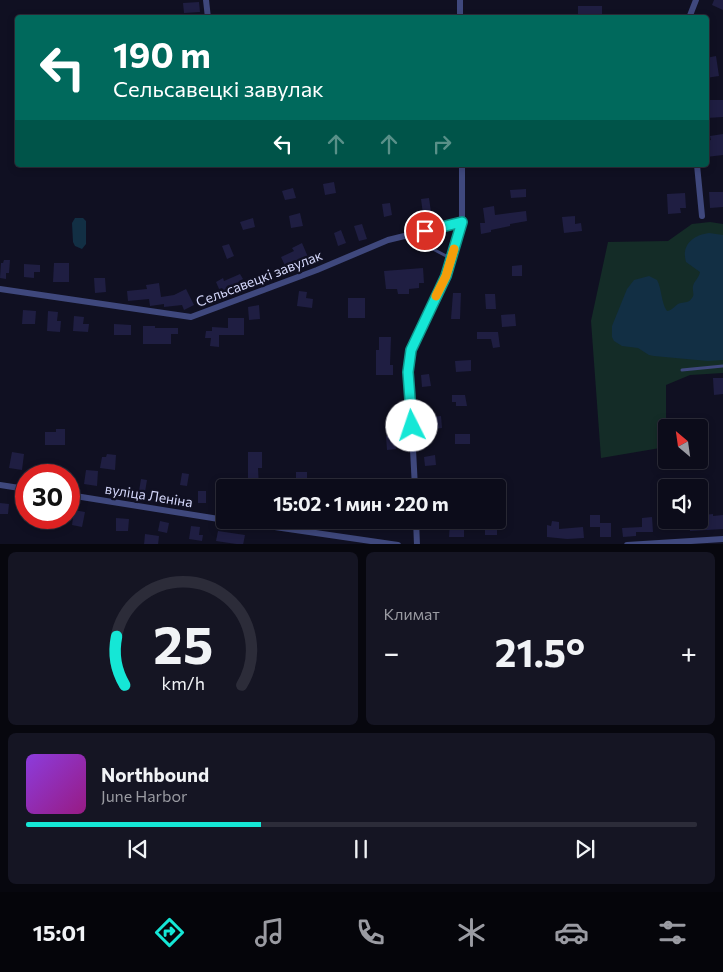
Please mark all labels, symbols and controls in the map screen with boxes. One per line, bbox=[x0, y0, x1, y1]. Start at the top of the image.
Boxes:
text: 190 m bbox=[113, 32, 211, 75]
icon: left bbox=[30, 35, 95, 100]
text: Сельсавецкі завулак bbox=[113, 75, 324, 102]
icon: left bbox=[269, 130, 297, 158]
icon: ahead bbox=[322, 130, 350, 158]
icon: ahead bbox=[375, 130, 403, 158]
icon: right bbox=[428, 130, 456, 158]
pin bbox=[404, 210, 446, 252]
icon: arrive bbox=[411, 217, 439, 245]
street label: Сельсавецкі завулак bbox=[193, 246, 325, 310]
position arrow bbox=[385, 399, 437, 451]
north arrow bbox=[658, 419, 708, 469]
map controls bbox=[658, 419, 708, 529]
speed limit sign: 30 bbox=[15, 464, 80, 529]
button: sound bbox=[658, 479, 708, 529]
street label: вуліца Леніна bbox=[104, 480, 194, 510]
text: 15:02 · 1 мин · 220 m bbox=[273, 492, 449, 515]
text: Климат bbox=[384, 604, 440, 623]
text: 25 bbox=[153, 611, 213, 675]
text: 21.5° bbox=[495, 628, 585, 675]
text: − bbox=[384, 635, 399, 669]
text: + bbox=[681, 635, 697, 669]
text: km/h bbox=[161, 672, 204, 694]
text: Northbound bbox=[101, 763, 209, 786]
text: June Harbor bbox=[101, 786, 187, 805]
icon: previous bbox=[124, 835, 152, 863]
icon: pause bbox=[347, 835, 375, 863]
icon: next bbox=[571, 835, 599, 863]
icon: directions bbox=[152, 915, 187, 950]
icon: music bbox=[252, 915, 287, 950]
icon: phone bbox=[353, 915, 388, 950]
icon: climate bbox=[454, 915, 489, 950]
icon: car bbox=[554, 915, 589, 950]
icon: filters bbox=[655, 915, 690, 950]
text: 15:01 bbox=[33, 919, 86, 946]

